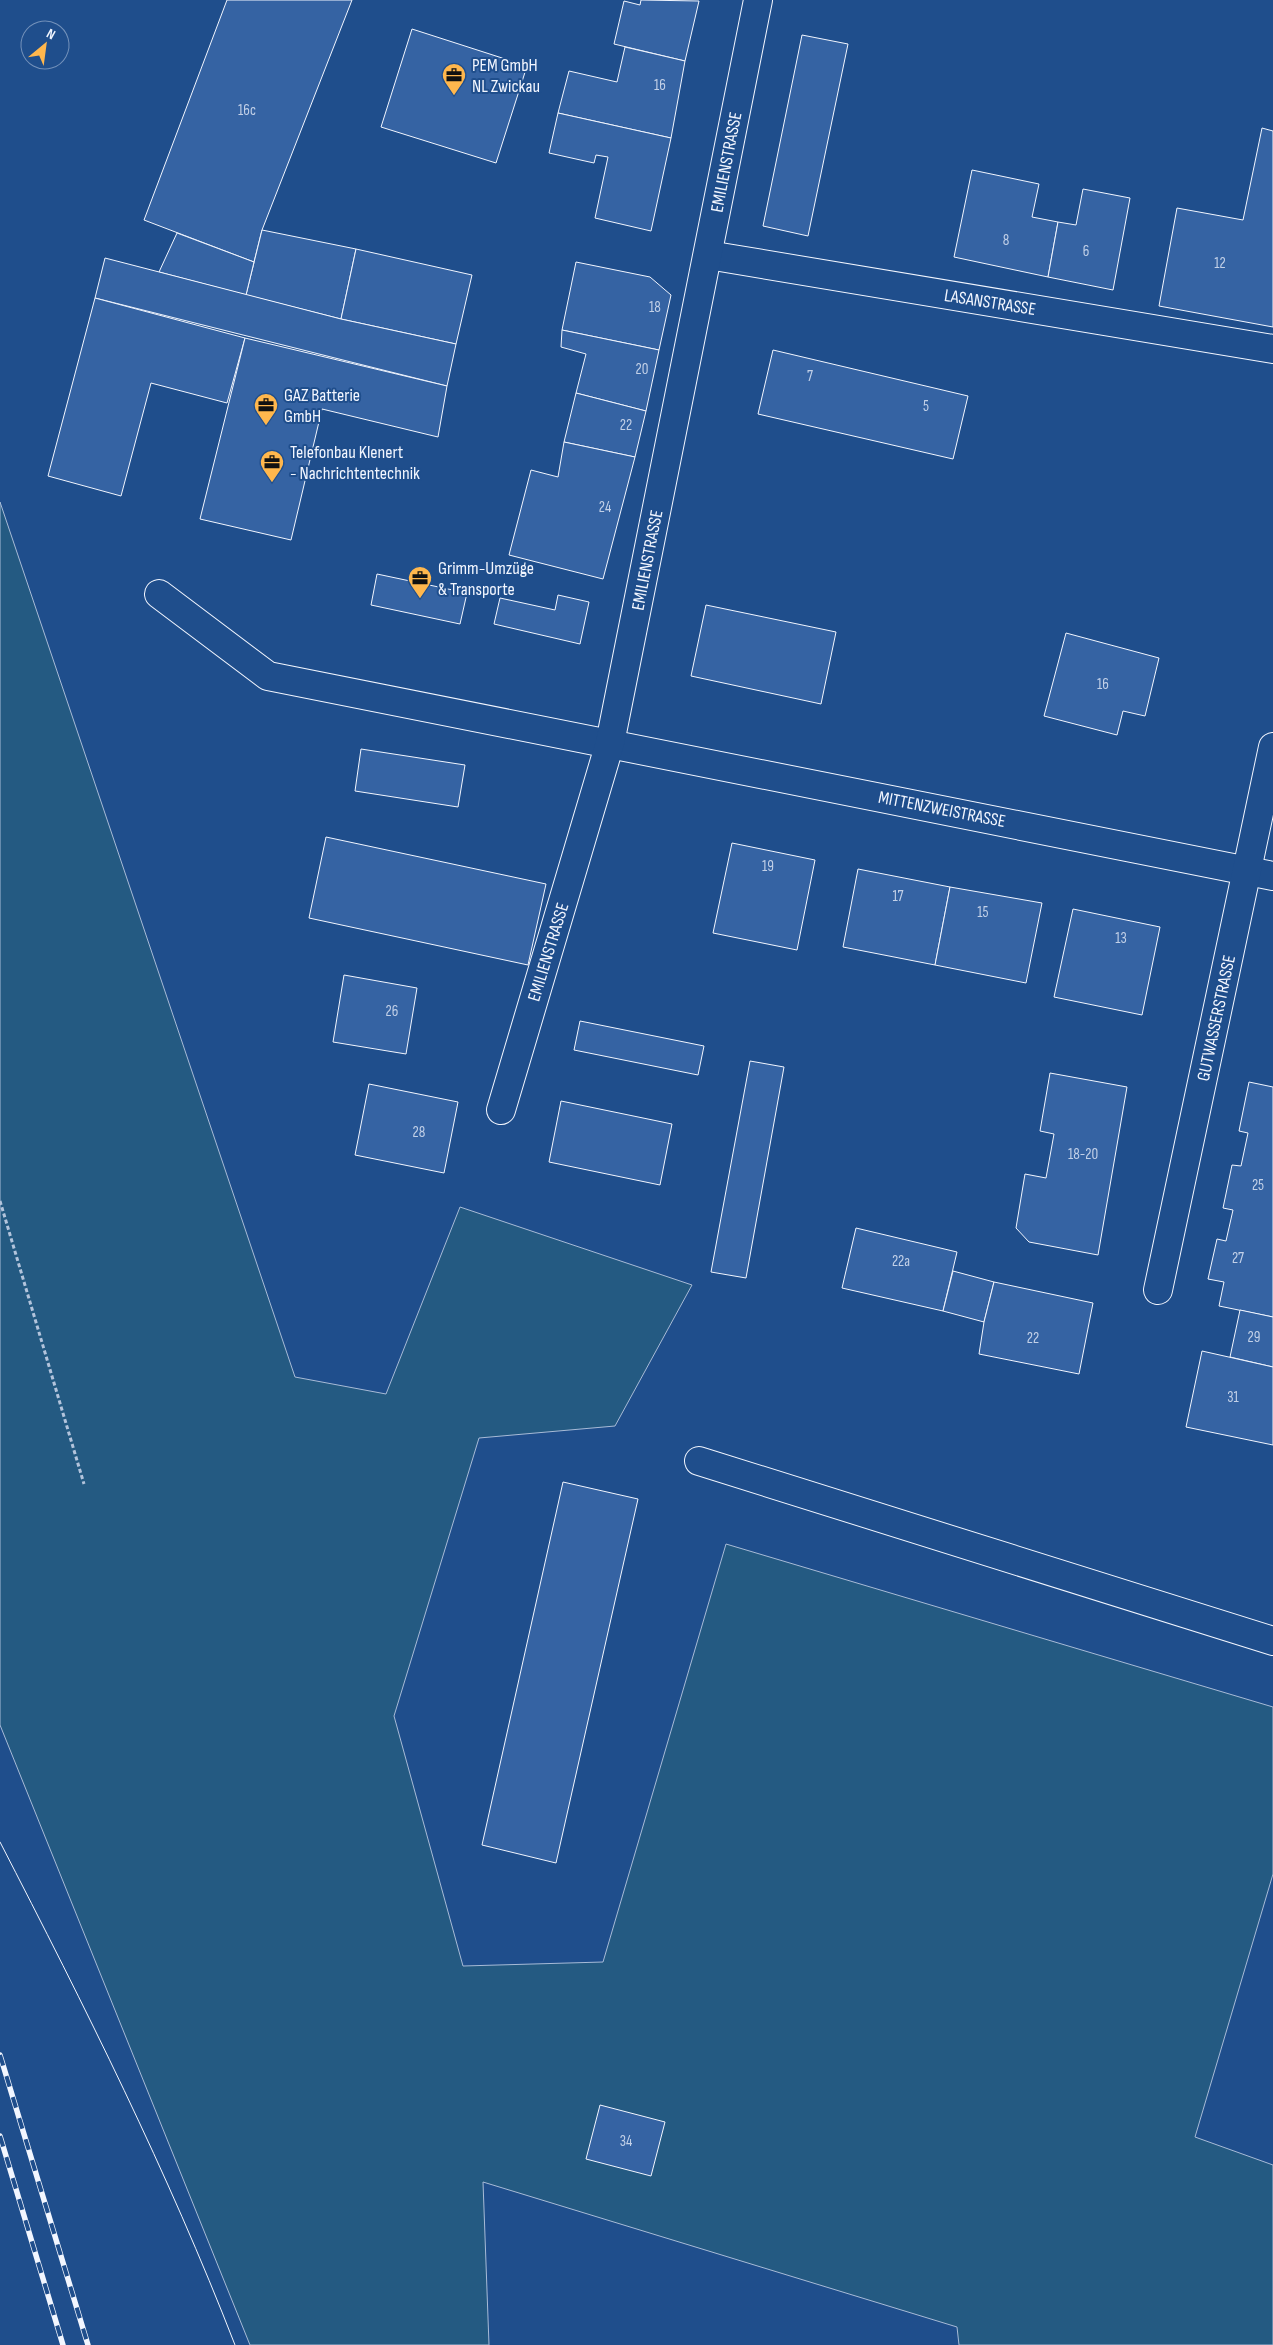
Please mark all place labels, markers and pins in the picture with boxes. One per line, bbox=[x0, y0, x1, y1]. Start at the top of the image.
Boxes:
place label: PEM GmbH NL Zwickau bbox=[472, 55, 540, 97]
office icon: PEM GmbH NL Zwickau bbox=[441, 62, 467, 96]
place label: GAZ Batterie GmbH bbox=[284, 385, 360, 427]
office icon: GAZ Batterie GmbH bbox=[253, 392, 279, 426]
place label: Telefonbau Klenert - Nachrichtentechnik bbox=[290, 442, 420, 484]
office icon: Telefonbau Klenert - Nachrichtentechnik bbox=[259, 449, 285, 483]
place label: Grimm-Umzüge & Transporte bbox=[438, 558, 534, 600]
office icon: Grimm-Umzüge & Transporte bbox=[407, 565, 433, 599]

